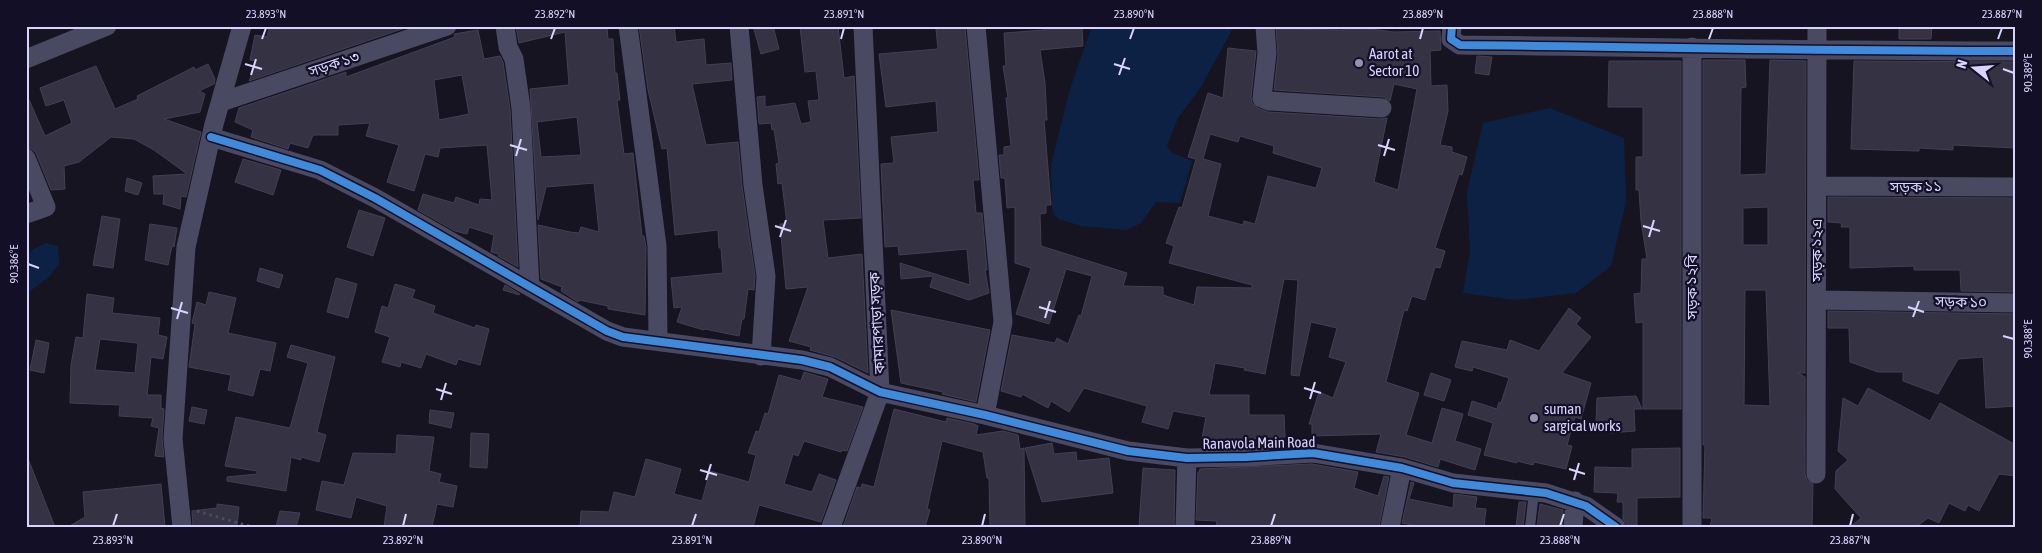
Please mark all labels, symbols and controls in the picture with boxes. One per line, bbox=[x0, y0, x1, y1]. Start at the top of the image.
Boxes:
text: 23.893°N bbox=[246, 7, 286, 21]
text: 23.892°N bbox=[535, 7, 575, 21]
text: 23.891°N bbox=[824, 7, 864, 21]
text: 23.890°N bbox=[1114, 7, 1154, 21]
text: 23.889°N bbox=[1403, 7, 1443, 21]
text: 23.888°N bbox=[1693, 7, 1733, 21]
text: 23.887°N bbox=[1982, 7, 2022, 21]
north arrow bbox=[1950, 42, 2000, 92]
place label: Aarot at Sector 10 bbox=[1369, 45, 1419, 79]
street label: সড়ক ১৩ bbox=[306, 47, 361, 80]
text: 90.389°E bbox=[2021, 54, 2035, 92]
marker: Aarot at Sector 10 bbox=[1353, 57, 1365, 69]
text: N bbox=[1953, 58, 1970, 70]
street label: সড়ক ১১ bbox=[1889, 178, 1942, 195]
street label: সড়ক ১২এ bbox=[1808, 219, 1825, 282]
text: 90.386°E bbox=[7, 245, 21, 283]
street label: সড়ক ১২বি bbox=[1683, 254, 1700, 320]
street label: কামারপাড়া সড়ক bbox=[865, 271, 888, 375]
street label: সড়ক ১০ bbox=[1934, 293, 1987, 310]
text: 90.388°E bbox=[2021, 320, 2035, 358]
place label: suman sargical works bbox=[1544, 400, 1621, 434]
marker: suman sargical works bbox=[1528, 412, 1540, 424]
street label: Ranavola Main Road bbox=[1202, 433, 1316, 452]
text: 23.893°N bbox=[93, 533, 133, 547]
text: 23.892°N bbox=[383, 533, 423, 547]
text: 23.891°N bbox=[672, 533, 712, 547]
text: 23.890°N bbox=[962, 533, 1002, 547]
text: 23.889°N bbox=[1251, 533, 1291, 547]
text: 23.888°N bbox=[1540, 533, 1580, 547]
text: 23.887°N bbox=[1830, 533, 1870, 547]

